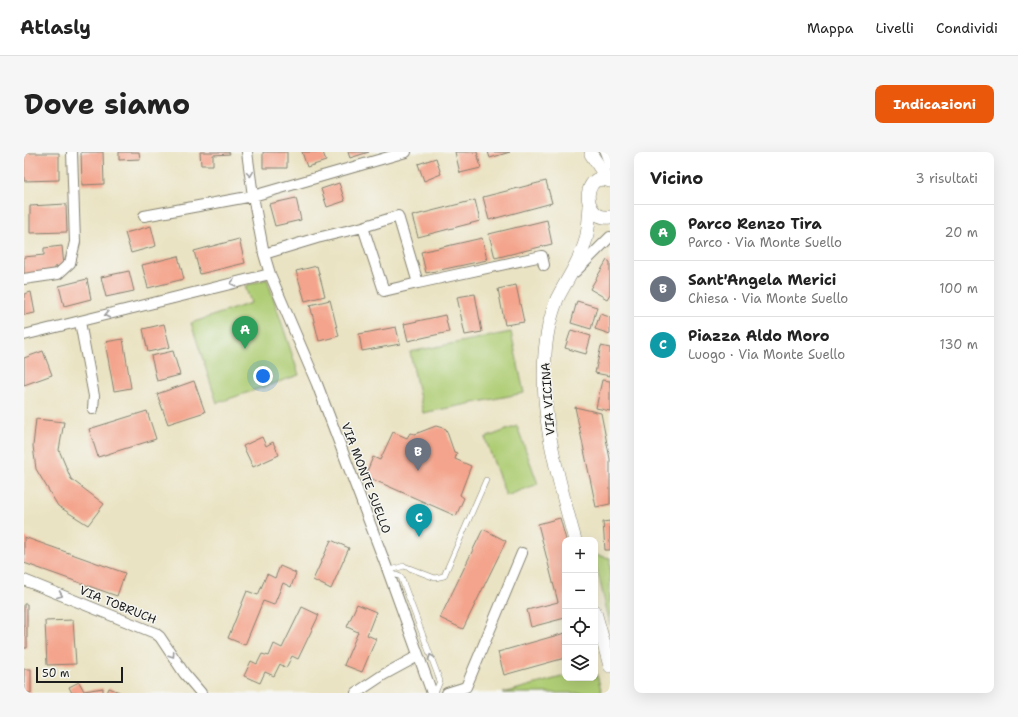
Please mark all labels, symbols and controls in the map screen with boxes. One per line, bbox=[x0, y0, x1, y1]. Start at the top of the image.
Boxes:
text: Atlasly bbox=[20, 15, 91, 40]
text: Mappa bbox=[807, 19, 854, 37]
text: Livelli bbox=[876, 19, 914, 37]
text: Condividi bbox=[936, 19, 998, 37]
text: Dove siamo bbox=[24, 85, 190, 123]
button: Indicazioni bbox=[875, 85, 994, 123]
text: Vicino bbox=[650, 167, 703, 189]
text: 3 risultati bbox=[915, 170, 978, 187]
one-way arrow bbox=[245, 171, 254, 177]
text: Parco Renzo Tira bbox=[688, 214, 822, 234]
text: A bbox=[658, 224, 668, 241]
text: 20 m bbox=[945, 224, 978, 241]
text: Parco · Via Monte Suello bbox=[688, 234, 842, 251]
text: Sant'Angela Merici bbox=[688, 270, 836, 290]
one-way arrow bbox=[229, 278, 236, 287]
text: B bbox=[659, 280, 667, 297]
text: 100 m bbox=[939, 280, 978, 297]
text: Chiesa · Via Monte Suello bbox=[688, 290, 848, 307]
one-way arrow bbox=[103, 310, 110, 319]
pin: A bbox=[232, 316, 258, 349]
text: Piazza Aldo Moro bbox=[688, 326, 830, 346]
text: C bbox=[659, 336, 667, 353]
text: 130 m bbox=[940, 336, 978, 353]
text: Luogo · Via Monte Suello bbox=[688, 346, 845, 363]
street label: VIA VICINA bbox=[537, 362, 559, 436]
your location bbox=[253, 366, 273, 386]
street label: VIA MONTE SUELLO bbox=[337, 420, 395, 536]
pin: B bbox=[405, 438, 431, 471]
pin: C bbox=[406, 504, 432, 537]
map controls bbox=[562, 537, 598, 681]
button: + bbox=[562, 537, 598, 573]
button: − bbox=[562, 573, 598, 609]
street label: VIA TOBRUCH bbox=[77, 582, 159, 628]
one-way arrow bbox=[57, 590, 64, 598]
button: locate bbox=[562, 609, 598, 645]
button: layers bbox=[562, 645, 598, 681]
one-way arrow bbox=[167, 650, 174, 657]
one-way arrow bbox=[427, 653, 435, 660]
scale bar bbox=[36, 665, 123, 684]
text: 50 m bbox=[42, 666, 70, 681]

